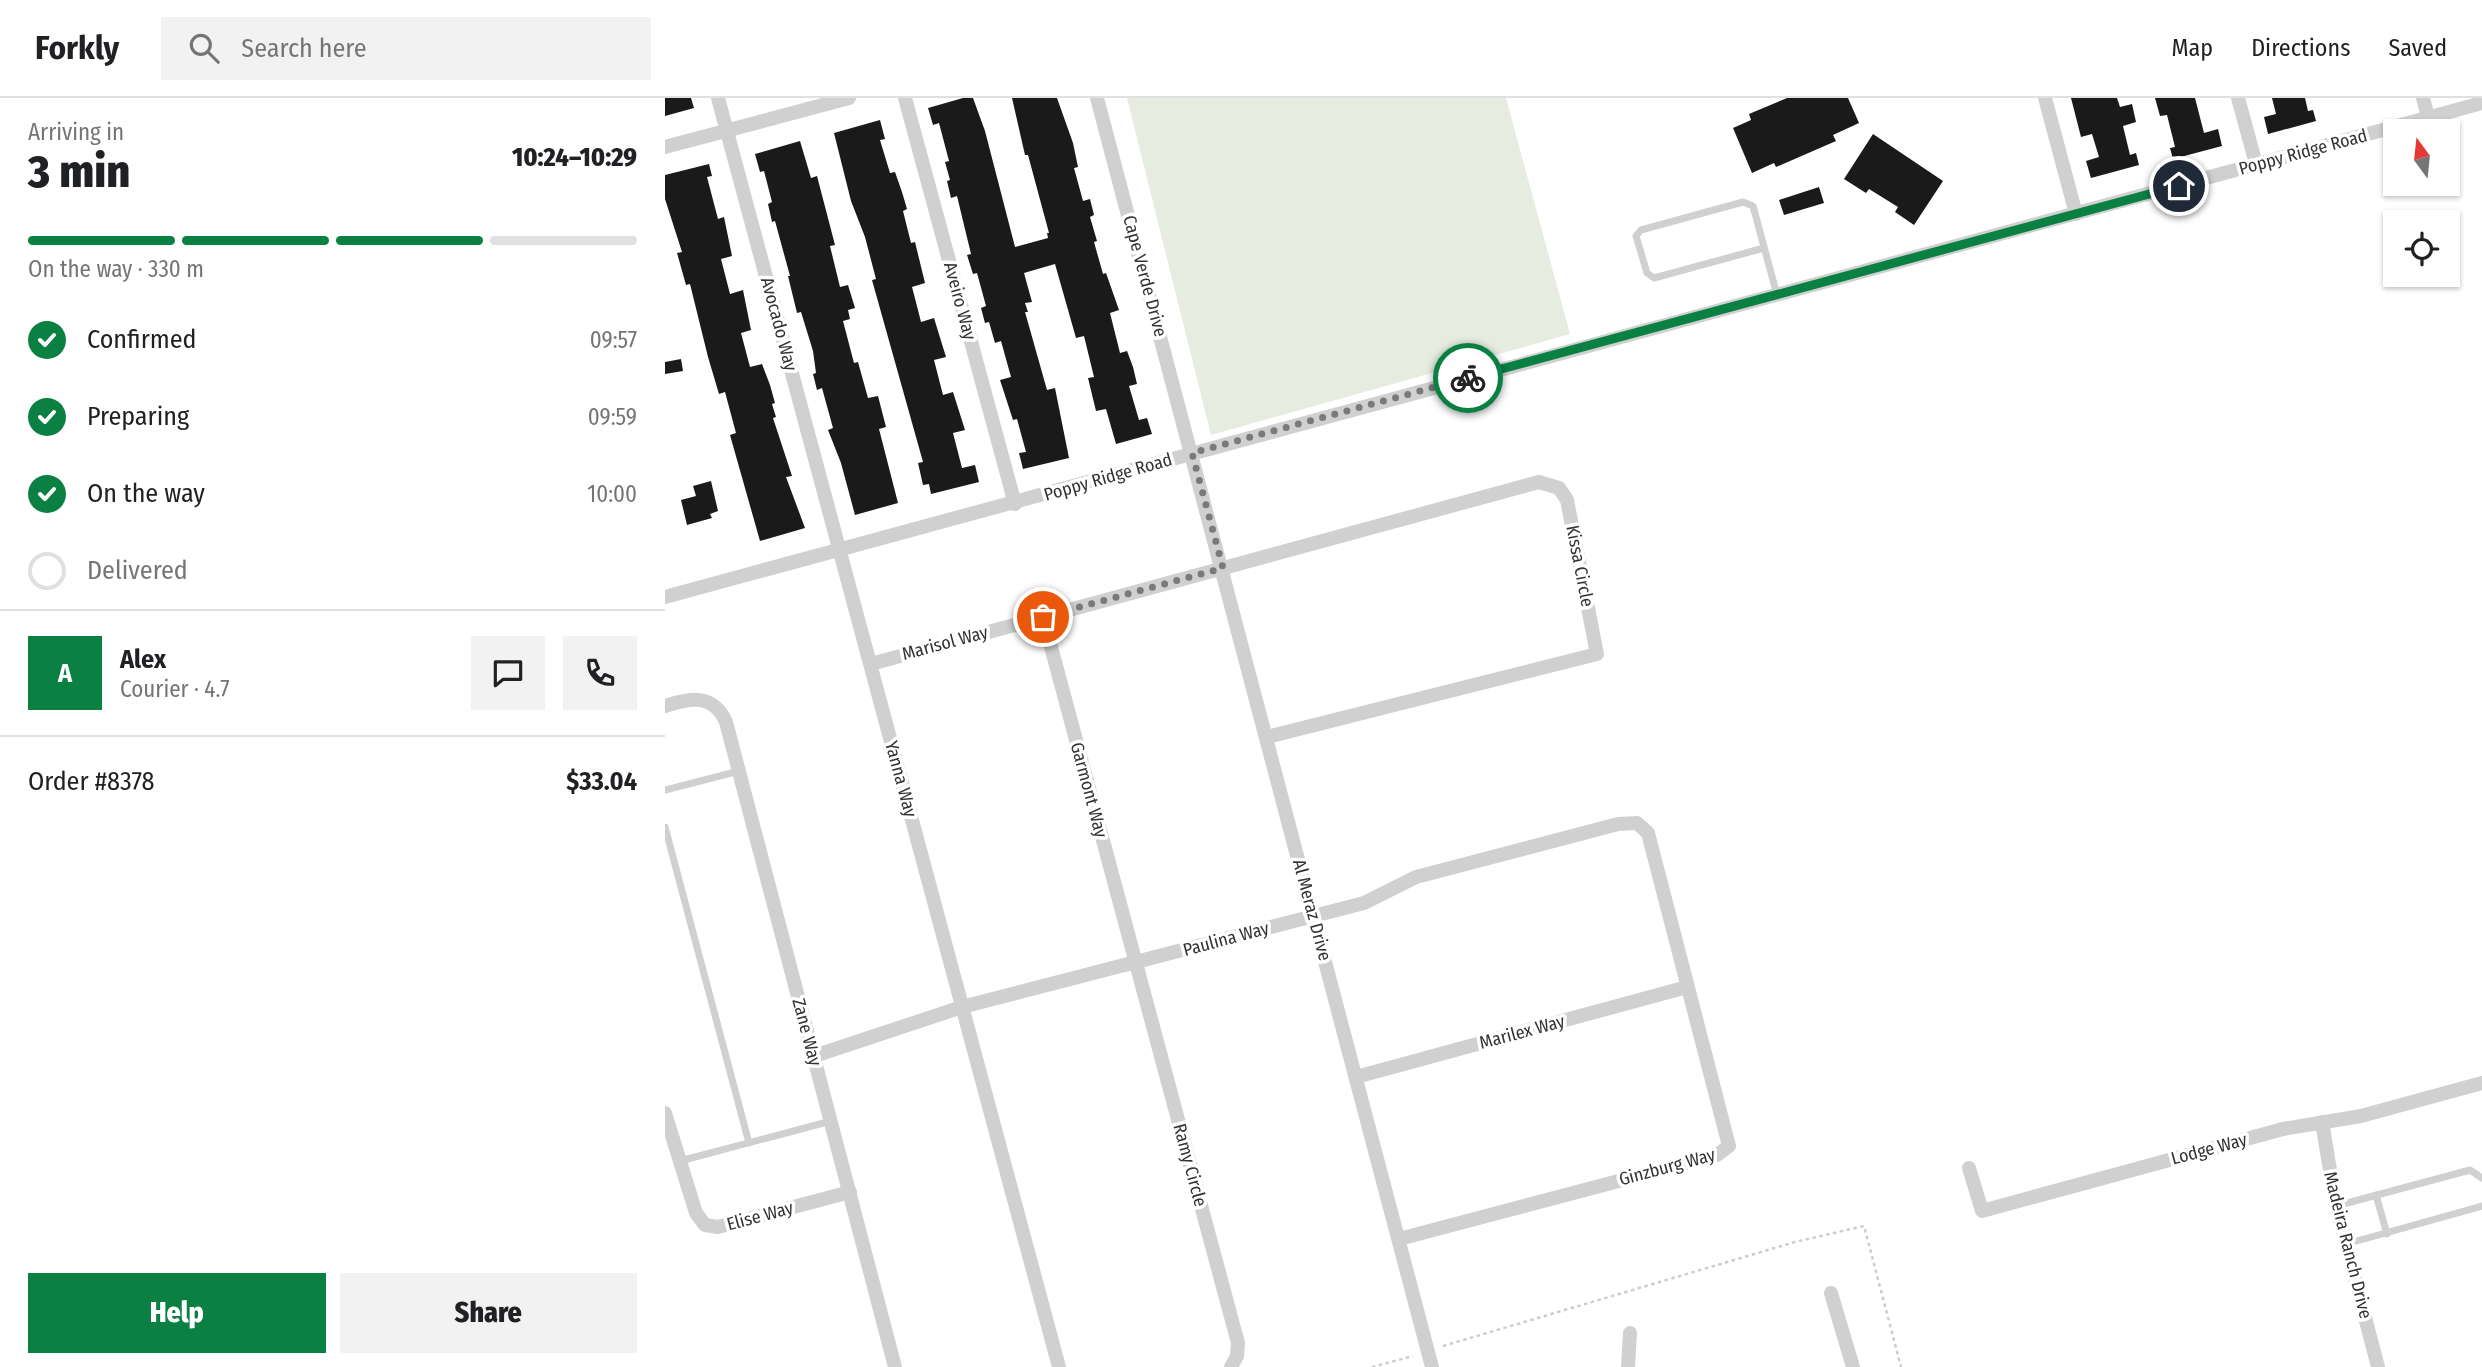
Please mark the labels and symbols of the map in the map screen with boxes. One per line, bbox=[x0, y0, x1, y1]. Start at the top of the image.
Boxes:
north arrow bbox=[2383, 119, 2461, 196]
street label: Poppy Ridge Road bbox=[2236, 124, 2370, 180]
pin bbox=[2149, 156, 2209, 216]
street label: Cape Verde Drive bbox=[1118, 213, 1172, 339]
street label: Aveiro Way bbox=[939, 260, 981, 342]
street label: Avocado Way bbox=[756, 275, 802, 373]
courier bbox=[1433, 343, 1503, 413]
street label: Poppy Ridge Road bbox=[1041, 448, 1175, 506]
street label: Kissa Circle bbox=[1561, 523, 1599, 609]
pin bbox=[1013, 587, 1073, 647]
street label: Marisol Way bbox=[900, 621, 990, 665]
street label: Yanna Way bbox=[880, 739, 922, 819]
street label: Garmont Way bbox=[1066, 740, 1112, 840]
street label: Al Meraz Drive bbox=[1288, 857, 1336, 963]
street label: Paulina Way bbox=[1181, 917, 1271, 961]
street label: Zane Way bbox=[787, 996, 827, 1068]
street label: Marilex Way bbox=[1477, 1010, 1567, 1054]
street label: Ramy Circle bbox=[1168, 1121, 1212, 1209]
street label: Lodge Way bbox=[2169, 1128, 2249, 1170]
street label: Ginzburg Way bbox=[1616, 1144, 1718, 1190]
street label: Madeira Ranch Drive bbox=[2319, 1169, 2377, 1321]
street label: Elise Way bbox=[724, 1197, 796, 1235]

